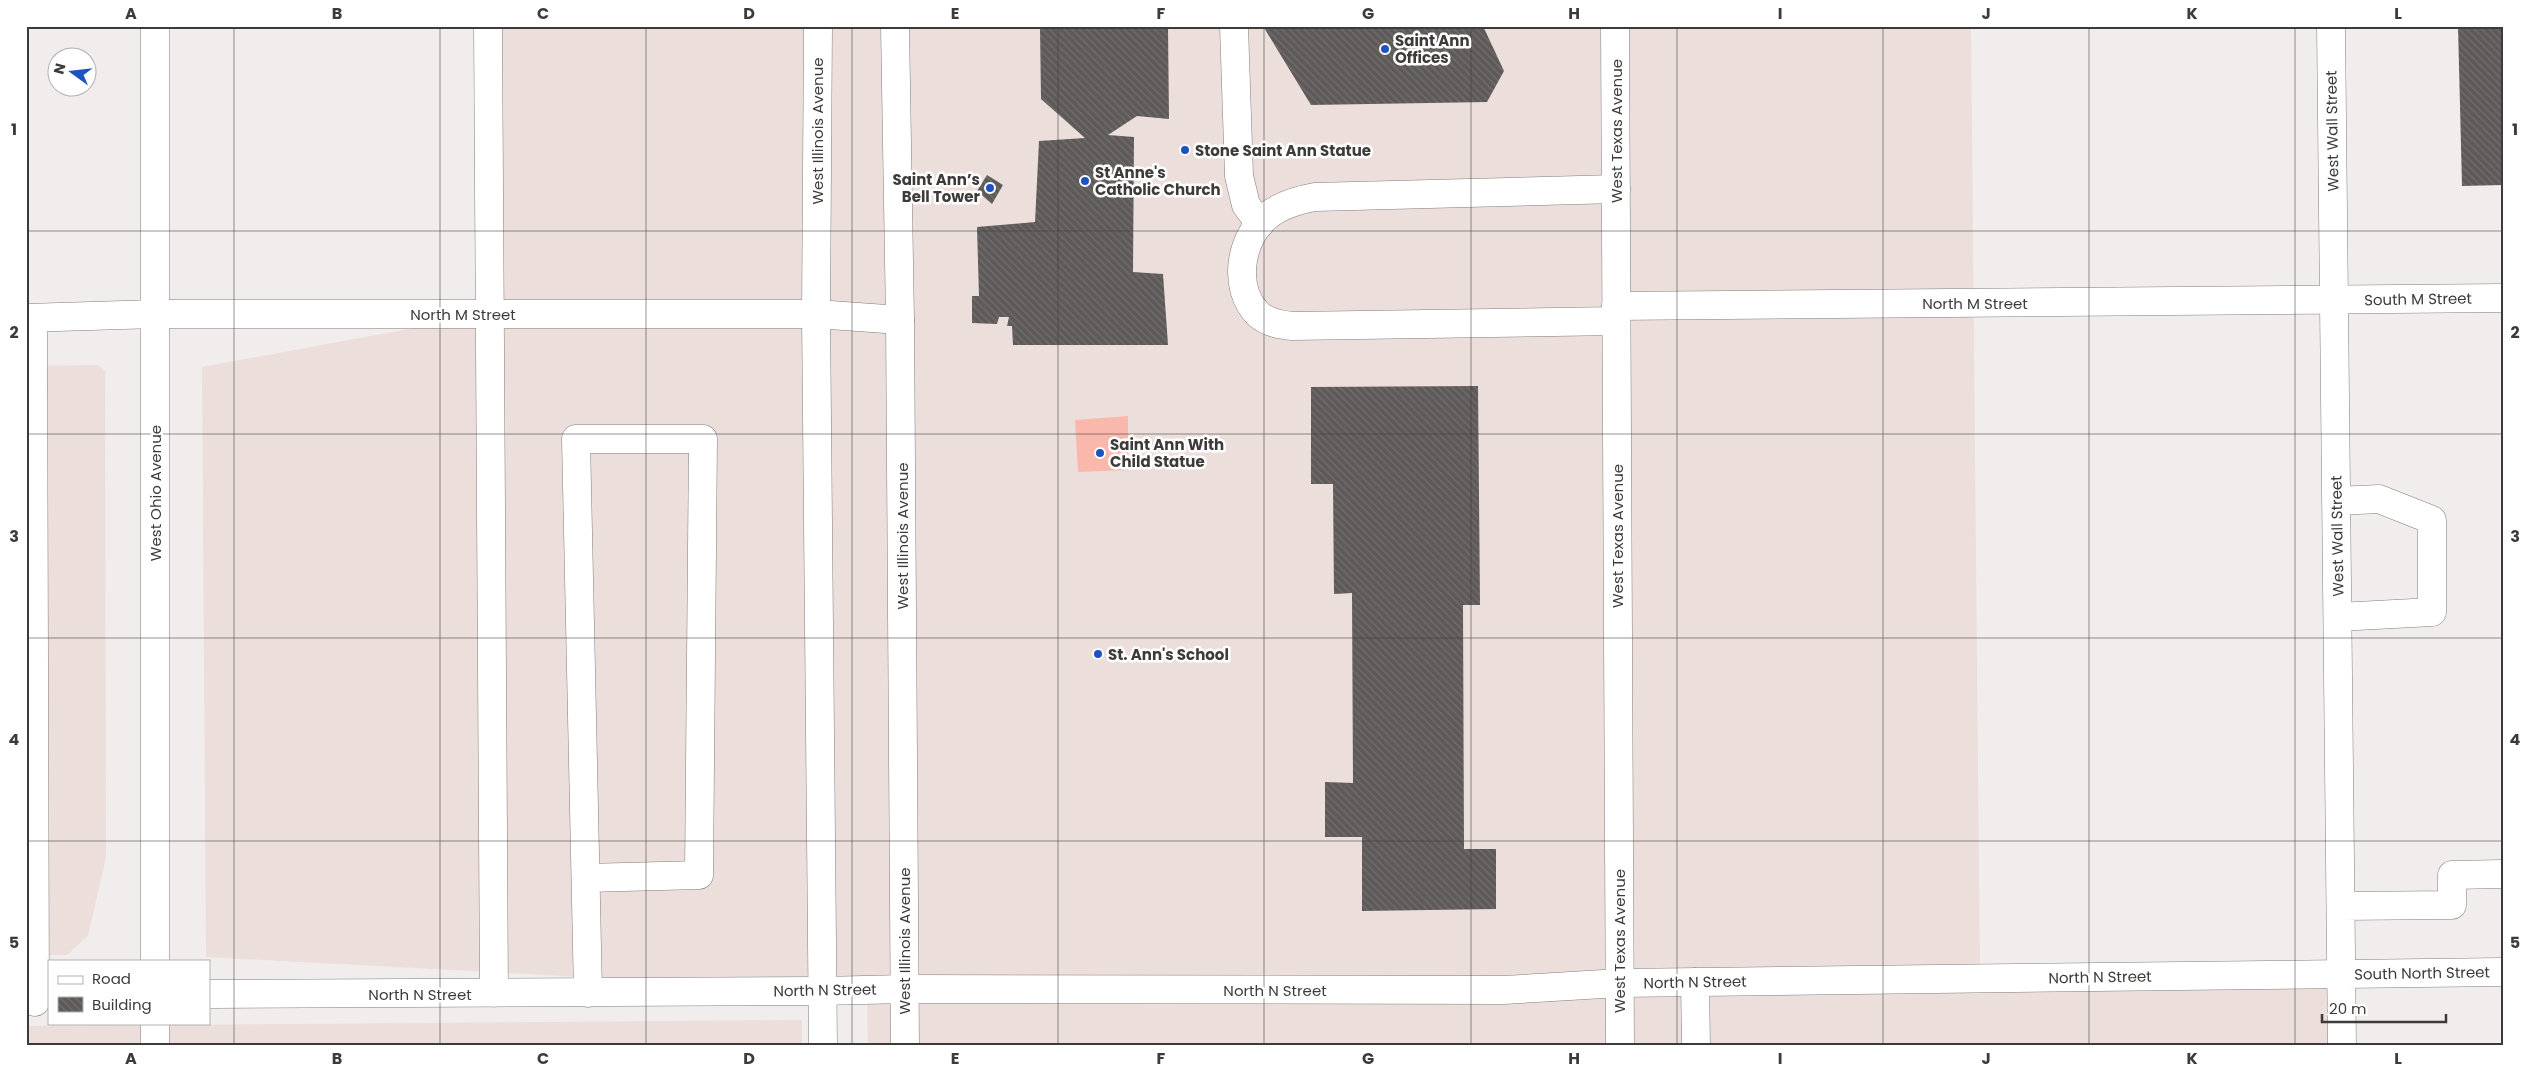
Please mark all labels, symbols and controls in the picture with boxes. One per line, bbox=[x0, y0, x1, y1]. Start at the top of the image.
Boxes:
text: A bbox=[125, 2, 137, 25]
text: B bbox=[332, 2, 342, 25]
text: C bbox=[537, 2, 549, 25]
text: D bbox=[743, 2, 755, 25]
text: E bbox=[951, 2, 959, 25]
text: F bbox=[1157, 2, 1166, 25]
text: G bbox=[1362, 2, 1374, 25]
text: H bbox=[1568, 2, 1580, 25]
text: I bbox=[1778, 2, 1782, 25]
text: J bbox=[1981, 2, 1991, 25]
text: K bbox=[2186, 2, 2198, 25]
text: L bbox=[2394, 2, 2402, 25]
place label: Saint Ann Offices bbox=[1395, 30, 1470, 68]
marker: Saint Ann Offices bbox=[1379, 43, 1391, 55]
north arrow bbox=[48, 48, 98, 98]
street label: West Illinois Avenue bbox=[807, 57, 828, 205]
street label: West Texas Avenue bbox=[1606, 59, 1627, 203]
text: N bbox=[48, 61, 70, 76]
street label: West Wall Street bbox=[2320, 70, 2344, 192]
text: 1 bbox=[11, 118, 17, 141]
text: 1 bbox=[2512, 118, 2518, 141]
place label: Stone Saint Ann Statue bbox=[1195, 140, 1371, 161]
marker: Stone Saint Ann Statue bbox=[1179, 144, 1191, 156]
place label: St Anne's Catholic Church bbox=[1095, 162, 1221, 200]
place label: Saint Ann’s Bell Tower bbox=[892, 169, 981, 207]
marker: St Anne's Catholic Church bbox=[1079, 175, 1091, 187]
marker: Saint Ann’s Bell Tower bbox=[984, 182, 996, 194]
street label: South M Street bbox=[2364, 288, 2472, 310]
street label: North M Street bbox=[1922, 293, 2028, 314]
street label: North M Street bbox=[410, 304, 516, 325]
text: 2 bbox=[9, 321, 19, 344]
text: 2 bbox=[2510, 321, 2520, 344]
street label: West Ohio Avenue bbox=[145, 425, 166, 561]
place label: Saint Ann With Child Statue bbox=[1110, 434, 1224, 472]
marker: Saint Ann With Child Statue bbox=[1094, 447, 1106, 459]
street label: West Illinois Avenue bbox=[892, 462, 913, 610]
street label: West Texas Avenue bbox=[1607, 464, 1628, 608]
street label: West Wall Street bbox=[2325, 475, 2349, 597]
text: 3 bbox=[9, 525, 19, 548]
text: 3 bbox=[2510, 525, 2520, 548]
place label: St. Ann's School bbox=[1108, 644, 1229, 665]
marker: St. Ann's School bbox=[1092, 648, 1104, 660]
text: 4 bbox=[9, 728, 20, 751]
text: 4 bbox=[2510, 728, 2521, 751]
street label: West Illinois Avenue bbox=[894, 867, 915, 1015]
street label: West Texas Avenue bbox=[1609, 869, 1630, 1013]
text: 5 bbox=[9, 931, 19, 954]
text: 5 bbox=[2510, 931, 2520, 954]
legend bbox=[48, 960, 210, 1024]
street label: South North Street bbox=[2354, 961, 2490, 985]
street label: North N Street bbox=[2048, 966, 2152, 988]
text: Road bbox=[92, 968, 131, 989]
street label: North N Street bbox=[1643, 971, 1747, 993]
street label: North N Street bbox=[773, 979, 877, 1001]
street label: North N Street bbox=[1223, 980, 1327, 1001]
street label: North N Street bbox=[368, 984, 472, 1005]
scale bar bbox=[2322, 992, 2445, 1024]
text: Building bbox=[92, 994, 152, 1015]
text: 20 m bbox=[2329, 998, 2367, 1019]
text: A bbox=[125, 1047, 137, 1070]
text: B bbox=[332, 1047, 342, 1070]
text: C bbox=[537, 1047, 549, 1070]
text: D bbox=[743, 1047, 755, 1070]
text: E bbox=[951, 1047, 959, 1070]
text: F bbox=[1157, 1047, 1166, 1070]
text: G bbox=[1362, 1047, 1374, 1070]
text: H bbox=[1568, 1047, 1580, 1070]
text: I bbox=[1778, 1047, 1782, 1070]
text: J bbox=[1981, 1047, 1991, 1070]
text: K bbox=[2186, 1047, 2198, 1070]
text: L bbox=[2394, 1047, 2402, 1070]

